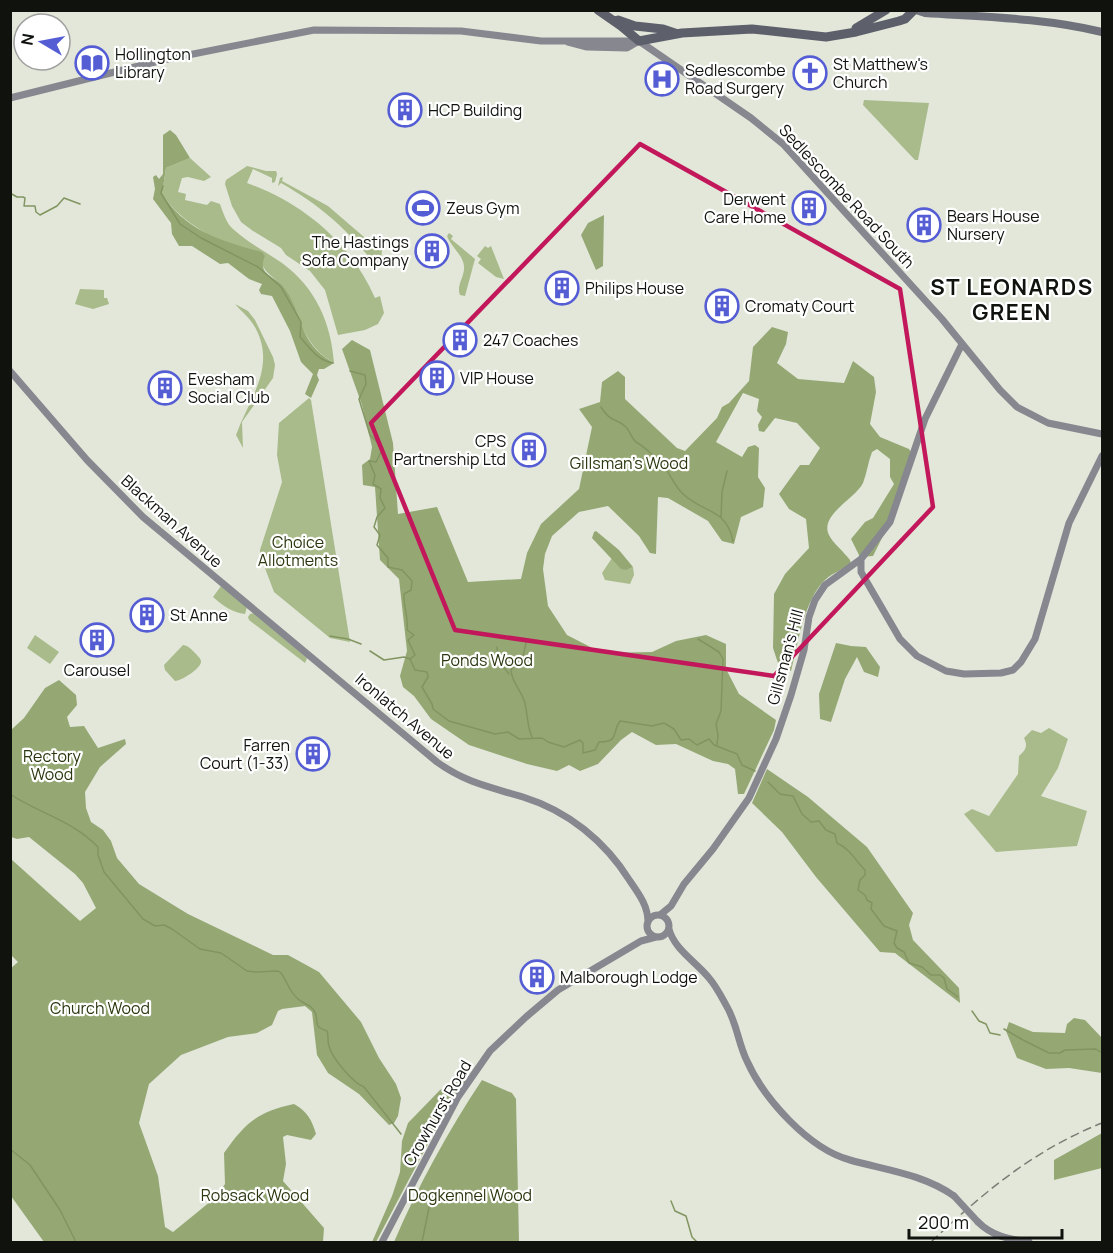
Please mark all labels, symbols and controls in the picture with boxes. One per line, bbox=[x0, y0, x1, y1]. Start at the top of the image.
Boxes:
north arrow bbox=[12, 12, 72, 72]
text: N bbox=[15, 32, 39, 47]
place label: Hollington Library bbox=[115, 43, 191, 83]
library icon: Hollington Library bbox=[74, 45, 110, 81]
place label: St Matthew's Church bbox=[833, 53, 928, 93]
church icon: St Matthew's Church bbox=[792, 55, 828, 91]
place label: Sedlescombe Road Surgery bbox=[685, 59, 786, 99]
hospital icon: Sedlescombe Road Surgery bbox=[644, 61, 680, 97]
building icon: HCP Building bbox=[387, 92, 423, 128]
place label: HCP Building bbox=[428, 99, 522, 121]
street label: Sedlescombe Road South bbox=[774, 119, 920, 273]
place label: Derwent Care Home bbox=[704, 188, 786, 228]
sports icon: Zeus Gym bbox=[405, 190, 441, 226]
building icon: Derwent Care Home bbox=[791, 190, 827, 226]
place label: Zeus Gym bbox=[446, 197, 520, 219]
place label: Bears House Nursery bbox=[947, 205, 1040, 245]
building icon: Bears House Nursery bbox=[906, 207, 942, 243]
place label: The Hastings Sofa Company bbox=[302, 231, 410, 271]
building icon: The Hastings Sofa Company bbox=[414, 233, 450, 269]
building icon: Philips House bbox=[544, 270, 580, 306]
district label: ST LEONARDS GREEN bbox=[930, 272, 1094, 327]
place label: Philips House bbox=[585, 277, 684, 299]
building icon: Cromaty Court bbox=[704, 288, 740, 324]
place label: Cromaty Court bbox=[745, 295, 854, 317]
building icon: 247 Coaches bbox=[442, 322, 478, 358]
place label: 247 Coaches bbox=[483, 329, 578, 351]
building icon: VIP House bbox=[419, 360, 455, 396]
place label: VIP House bbox=[460, 367, 534, 389]
place label: Evesham Social Club bbox=[188, 368, 270, 408]
building icon: Evesham Social Club bbox=[147, 370, 183, 406]
place label: CPS Partnership Ltd bbox=[394, 430, 506, 470]
building icon: CPS Partnership Ltd bbox=[511, 432, 547, 468]
park label: Gillsman's Wood bbox=[570, 452, 688, 474]
street label: Blackman Avenue bbox=[117, 470, 227, 572]
park label: Choice Allotments bbox=[258, 531, 338, 571]
building icon: St Anne bbox=[129, 597, 165, 633]
place label: St Anne bbox=[170, 604, 228, 626]
street label: Gillsman's Hill bbox=[762, 607, 808, 707]
building icon: Carousel bbox=[79, 622, 115, 658]
park label: Ponds Wood bbox=[441, 649, 533, 671]
place label: Carousel bbox=[64, 659, 130, 681]
street label: Ironlatch Avenue bbox=[351, 668, 459, 764]
place label: Farren Court (1-33) bbox=[200, 734, 290, 774]
building icon: Farren Court (1-33) bbox=[295, 736, 331, 772]
park label: Rectory Wood bbox=[23, 745, 82, 785]
building icon: Malborough Lodge bbox=[519, 959, 555, 995]
place label: Malborough Lodge bbox=[560, 966, 698, 988]
park label: Church Wood bbox=[50, 997, 150, 1019]
street label: Crowhurst Road bbox=[398, 1056, 476, 1170]
park label: Robsack Wood bbox=[201, 1184, 309, 1206]
park label: Dogkennel Wood bbox=[408, 1184, 532, 1206]
scale bar bbox=[909, 1202, 1062, 1240]
text: 200 m bbox=[918, 1210, 969, 1234]

